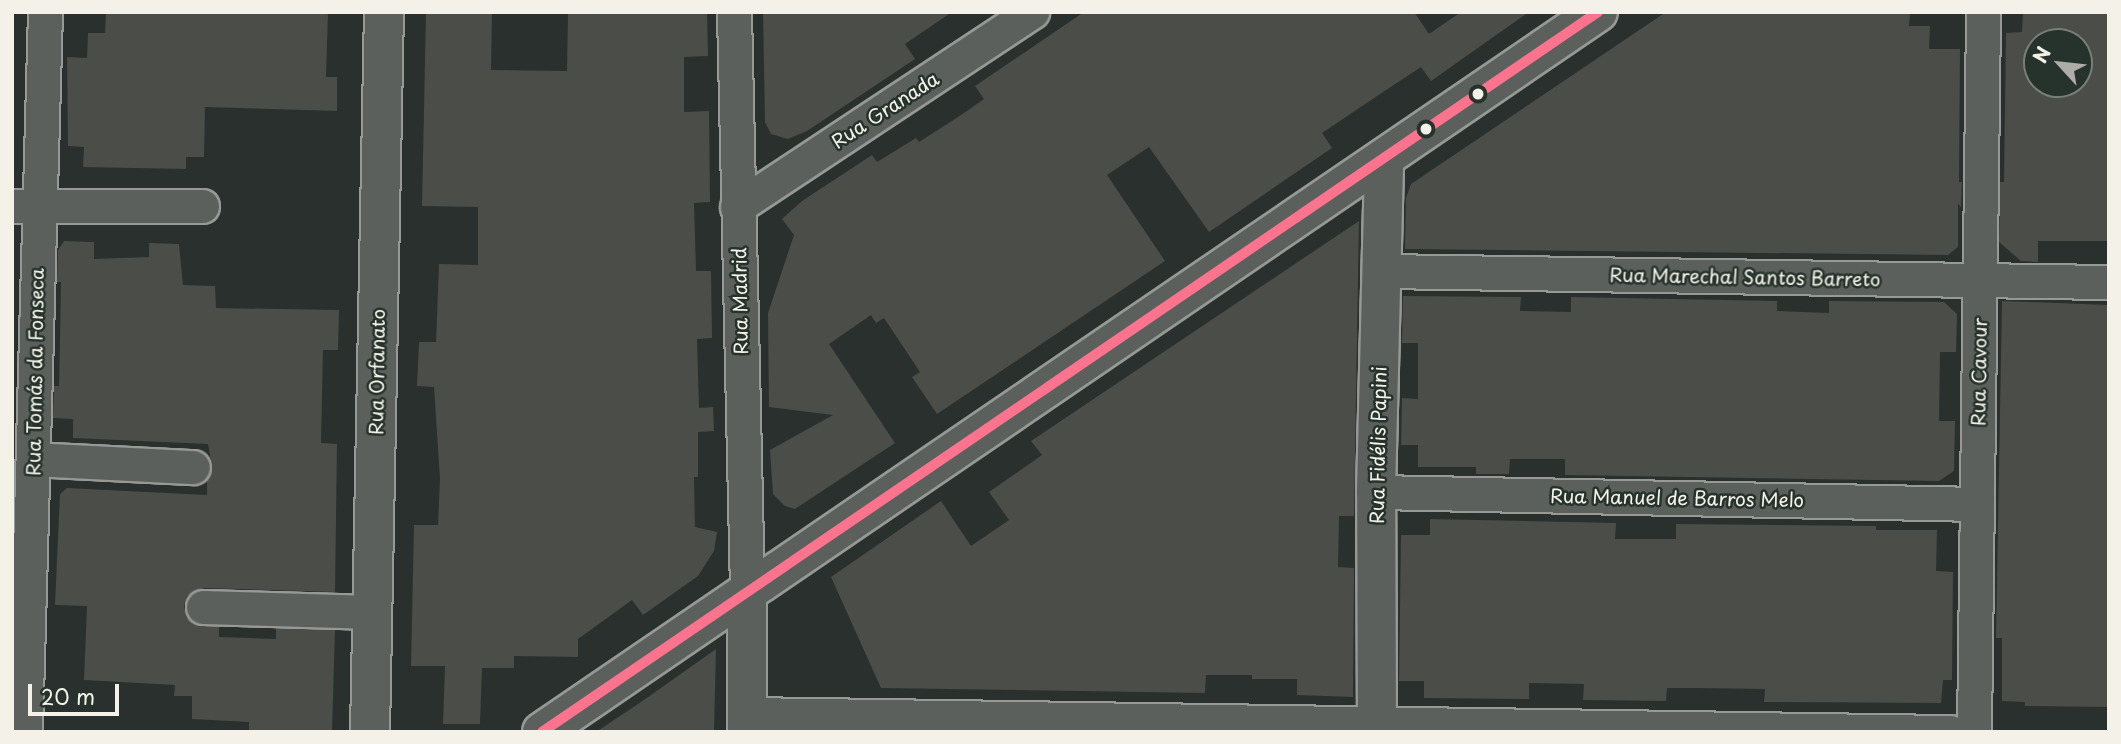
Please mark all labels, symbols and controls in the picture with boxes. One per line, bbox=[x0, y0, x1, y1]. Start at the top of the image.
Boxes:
north arrow bbox=[2023, 28, 2093, 98]
text: N bbox=[2025, 41, 2057, 67]
street label: Rua Granada bbox=[827, 67, 943, 153]
unlabelled marker bbox=[1471, 87, 1485, 101]
unlabelled marker bbox=[1419, 122, 1433, 136]
street label: Rua Madrid bbox=[728, 247, 752, 355]
street label: Rua Marechal Santos Barreto bbox=[1609, 263, 1881, 291]
street label: Rua Tomás da Fonseca bbox=[22, 268, 48, 476]
street label: Rua Orfanato bbox=[364, 308, 390, 436]
street label: Rua Cavour bbox=[1967, 318, 1991, 426]
street label: Rua Fidélis Papini bbox=[1365, 365, 1391, 525]
street label: Rua Manuel de Barros Melo bbox=[1550, 484, 1804, 512]
scale bar bbox=[32, 670, 122, 714]
text: 20 m bbox=[41, 680, 95, 712]

